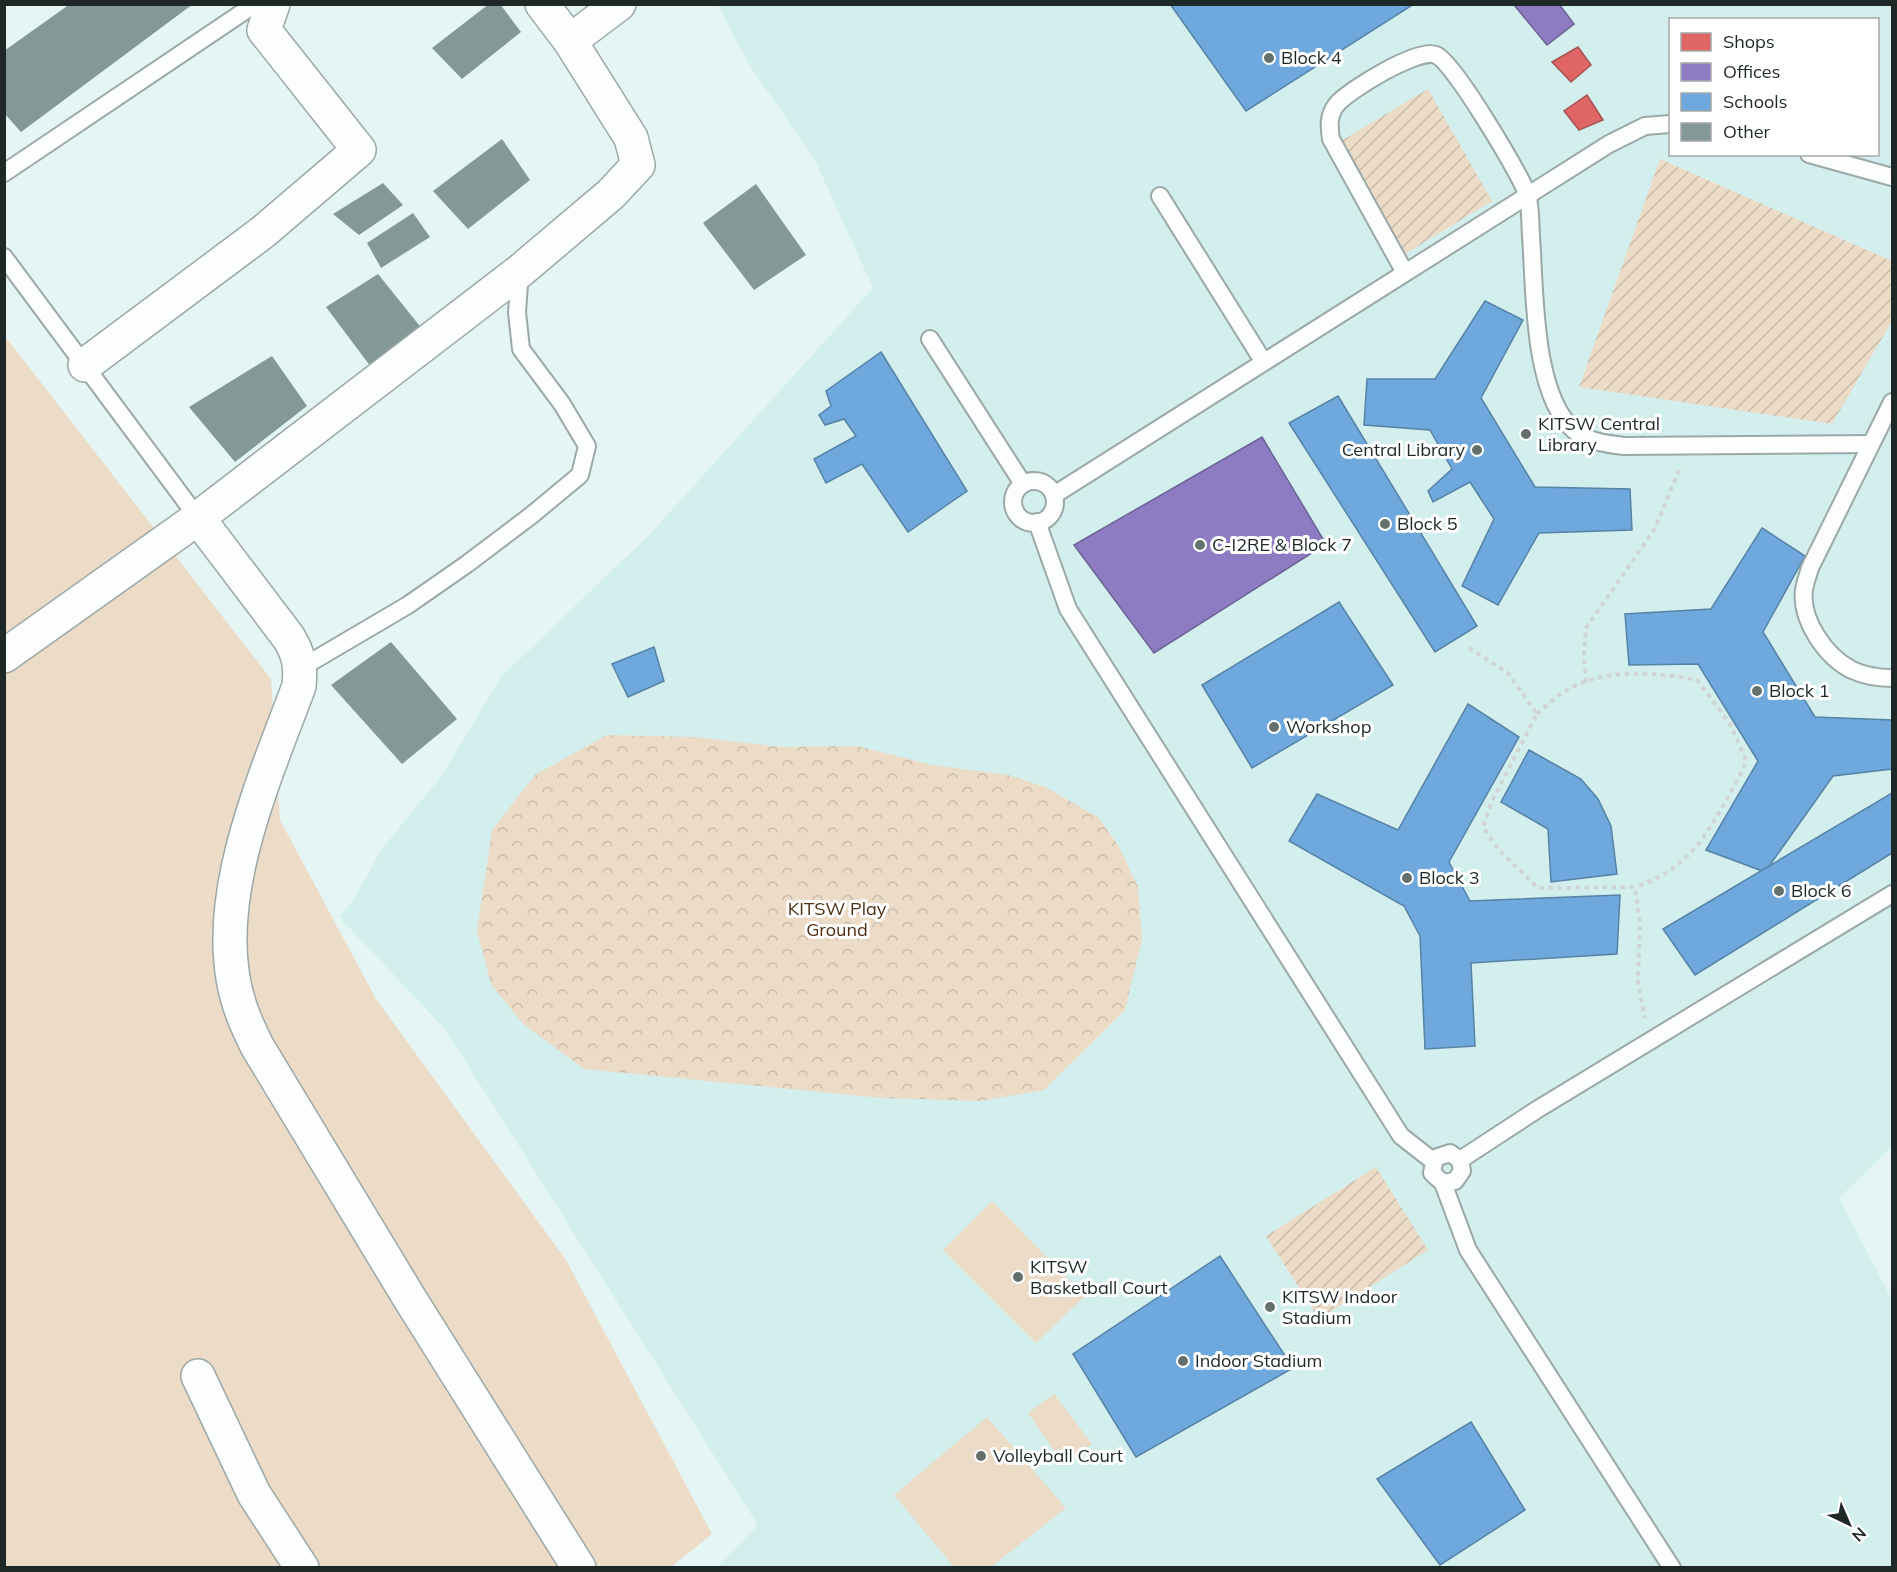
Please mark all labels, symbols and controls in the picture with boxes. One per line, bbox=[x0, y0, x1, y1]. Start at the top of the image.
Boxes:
legend bbox=[1669, 18, 1879, 156]
text: Shops bbox=[1723, 30, 1775, 53]
place label: Block 4 bbox=[1281, 46, 1342, 69]
marker: Block 4 bbox=[1262, 51, 1276, 65]
text: Offices bbox=[1723, 60, 1781, 83]
text: Schools bbox=[1723, 90, 1788, 113]
text: Other bbox=[1723, 120, 1771, 143]
place label: KITSW Central Library bbox=[1538, 412, 1660, 456]
marker: KITSW Central Library bbox=[1519, 427, 1533, 441]
place label: Central Library bbox=[1342, 438, 1465, 461]
marker: Central Library bbox=[1470, 443, 1484, 457]
place label: Block 5 bbox=[1397, 512, 1458, 535]
marker: Block 5 bbox=[1378, 517, 1392, 531]
place label: C-I2RE & Block 7 bbox=[1212, 533, 1352, 556]
marker: C-I2RE & Block 7 bbox=[1193, 538, 1207, 552]
place label: Block 1 bbox=[1769, 679, 1829, 702]
marker: Block 1 bbox=[1750, 684, 1764, 698]
place label: Workshop bbox=[1286, 715, 1371, 738]
marker: Workshop bbox=[1267, 720, 1281, 734]
place label: Block 3 bbox=[1419, 866, 1479, 889]
marker: Block 3 bbox=[1400, 871, 1414, 885]
place label: Block 6 bbox=[1791, 879, 1851, 902]
marker: Block 6 bbox=[1772, 884, 1786, 898]
park label: KITSW Play Ground bbox=[788, 897, 887, 941]
place label: KITSW Basketball Court bbox=[1030, 1255, 1168, 1299]
marker: KITSW Basketball Court bbox=[1011, 1270, 1025, 1284]
place label: KITSW Indoor Stadium bbox=[1282, 1285, 1398, 1329]
marker: KITSW Indoor Stadium bbox=[1263, 1300, 1277, 1314]
place label: Indoor Stadium bbox=[1195, 1349, 1322, 1372]
marker: Indoor Stadium bbox=[1176, 1354, 1190, 1368]
place label: Volleyball Court bbox=[993, 1444, 1123, 1467]
marker: Volleyball Court bbox=[974, 1449, 988, 1463]
north arrow bbox=[1819, 1494, 1879, 1554]
text: N bbox=[1848, 1523, 1871, 1546]

